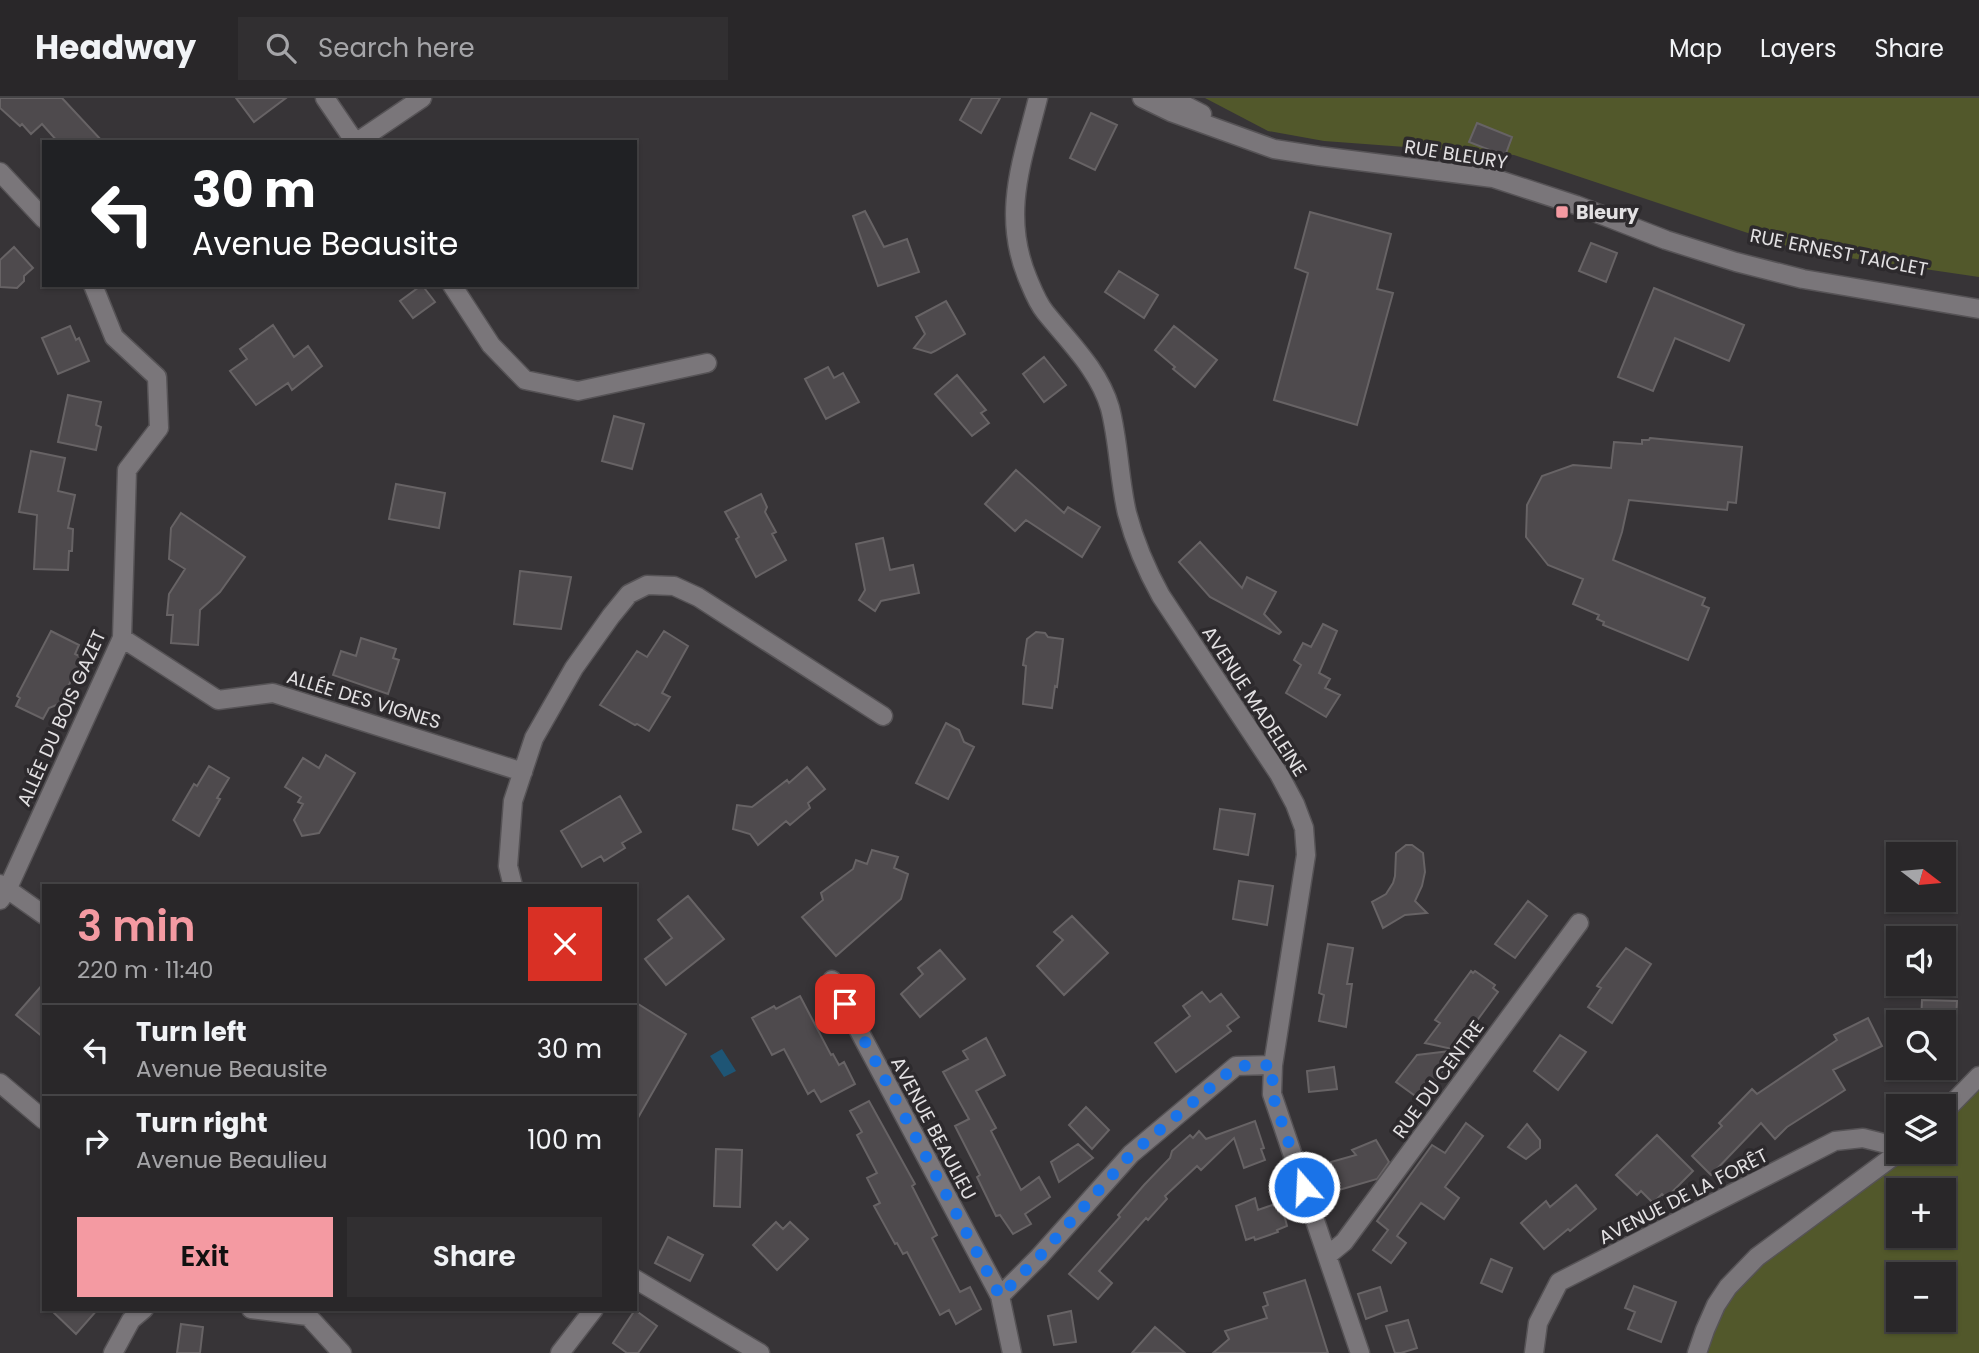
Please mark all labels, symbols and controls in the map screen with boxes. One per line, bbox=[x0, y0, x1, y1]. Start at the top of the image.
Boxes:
search box bbox=[238, 17, 728, 80]
text: Headway bbox=[35, 24, 196, 71]
icon: search bbox=[262, 29, 300, 67]
text: Search here bbox=[318, 30, 475, 66]
text: Map bbox=[1669, 32, 1722, 65]
text: Layers bbox=[1760, 32, 1836, 65]
text: Share bbox=[1874, 32, 1944, 65]
street label: RUE BLEURY bbox=[1402, 133, 1510, 176]
text: 30 m bbox=[192, 156, 316, 224]
icon: left bbox=[77, 168, 168, 259]
place label: Bleury bbox=[1576, 199, 1640, 226]
marker: Bleury bbox=[1554, 204, 1570, 220]
text: Avenue Beausite bbox=[192, 221, 458, 266]
street label: RUE ERNEST TAICLET bbox=[1748, 222, 1930, 283]
street label: AVENUE MADELEINE bbox=[1196, 621, 1313, 782]
street label: ALLÉE DU BOIS GAZET bbox=[10, 626, 113, 811]
street label: ALLÉE DES VIGNES bbox=[284, 663, 444, 736]
north arrow bbox=[1886, 842, 1956, 912]
map controls bbox=[1886, 842, 1956, 1332]
text: 3 min bbox=[77, 897, 196, 956]
button: close bbox=[528, 907, 602, 981]
button: sound bbox=[1886, 926, 1956, 996]
text: 220 m · 11:40 bbox=[77, 954, 213, 986]
pin bbox=[815, 974, 875, 1034]
icon: arrive bbox=[826, 985, 864, 1023]
button: search bbox=[1886, 1010, 1956, 1080]
text: Turn left bbox=[136, 1014, 247, 1050]
street label: RUE DU CENTRE bbox=[1386, 1015, 1490, 1144]
icon: left bbox=[77, 1031, 115, 1069]
text: 30 m bbox=[537, 1031, 602, 1067]
street label: AVENUE BEAULIEU bbox=[884, 1052, 983, 1205]
text: Avenue Beausite bbox=[136, 1053, 327, 1085]
button: layers bbox=[1886, 1094, 1956, 1164]
text: Turn right bbox=[136, 1105, 268, 1141]
icon: right bbox=[77, 1122, 115, 1160]
text: 100 m bbox=[527, 1122, 602, 1158]
street label: AVENUE DE LA FORÊT bbox=[1594, 1142, 1773, 1251]
text: Avenue Beaulieu bbox=[136, 1144, 327, 1176]
position arrow bbox=[1267, 1150, 1341, 1224]
button: + bbox=[1886, 1178, 1956, 1248]
button: Exit bbox=[77, 1217, 333, 1297]
button: Share bbox=[347, 1217, 602, 1297]
button: − bbox=[1886, 1262, 1956, 1332]

